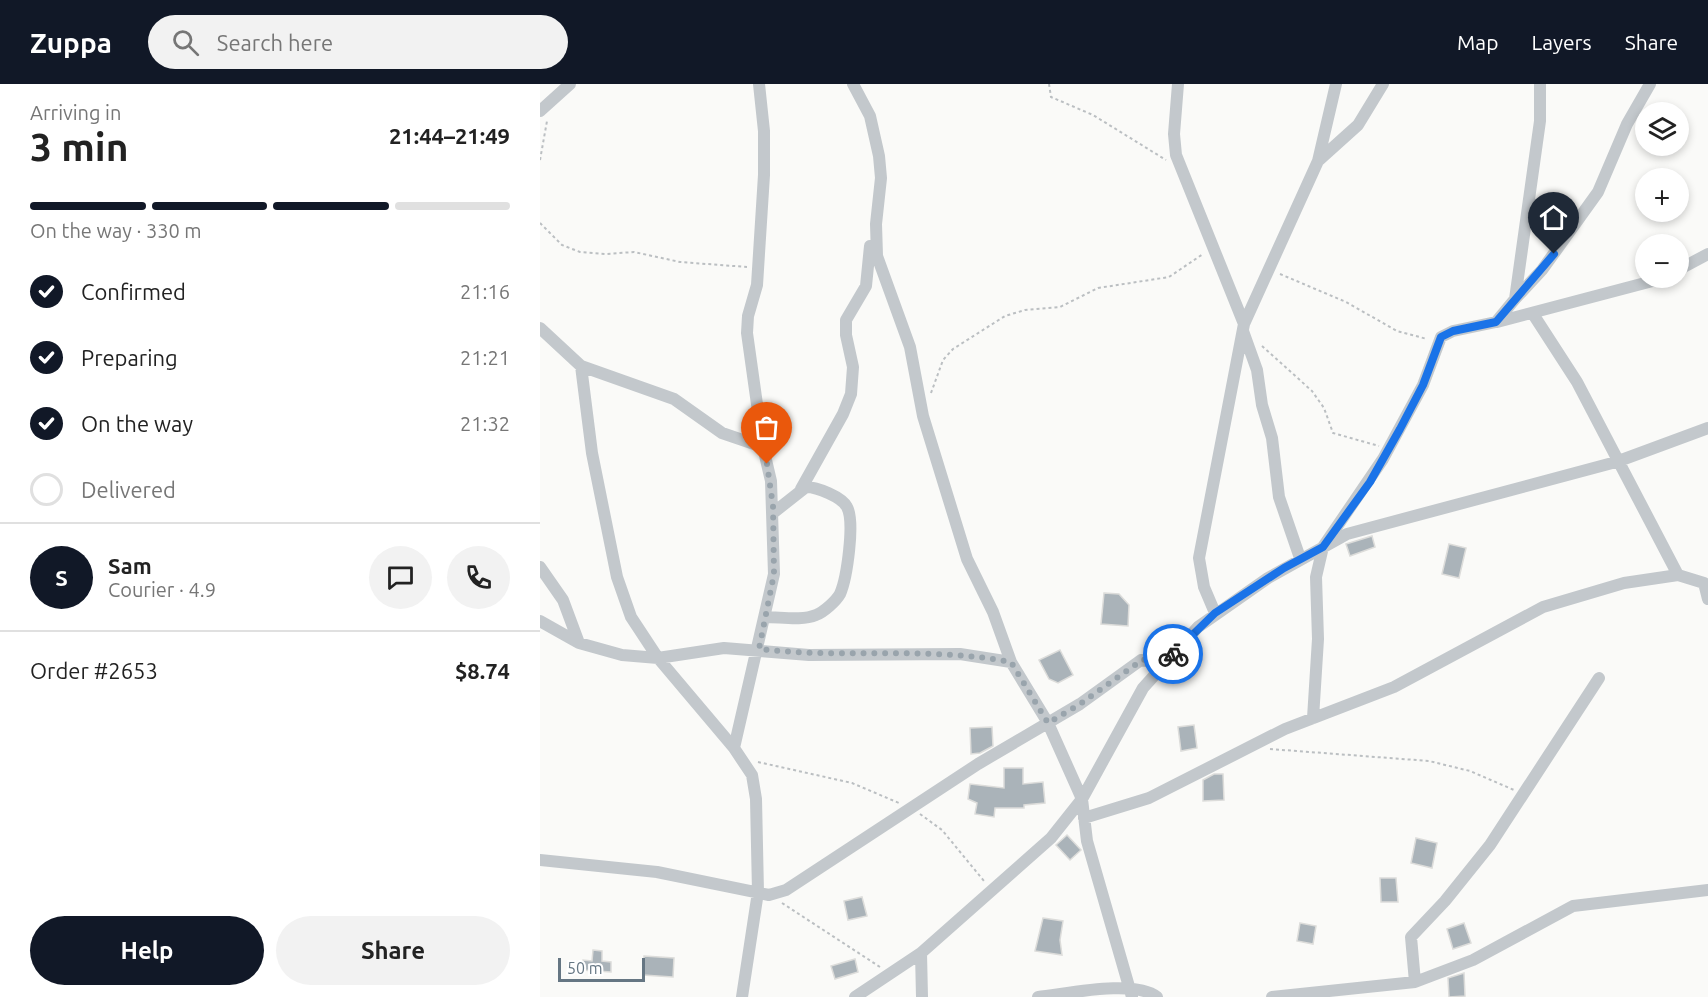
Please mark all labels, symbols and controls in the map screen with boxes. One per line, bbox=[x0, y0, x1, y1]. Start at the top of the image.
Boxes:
search box bbox=[148, 15, 568, 69]
icon: search bbox=[169, 26, 202, 59]
text: Zuppa bbox=[30, 27, 112, 58]
text: Search here bbox=[217, 30, 333, 55]
text: Map bbox=[1457, 30, 1498, 54]
text: Layers bbox=[1531, 30, 1592, 54]
text: Share bbox=[1625, 30, 1678, 54]
text: Arriving in bbox=[30, 101, 121, 124]
map controls bbox=[1635, 102, 1689, 288]
button: layers bbox=[1635, 102, 1689, 156]
text: 21:44–21:49 bbox=[389, 123, 510, 148]
text: 3 min bbox=[30, 125, 129, 168]
button: + bbox=[1635, 168, 1689, 222]
pin bbox=[1528, 192, 1579, 254]
icon: home bbox=[1537, 201, 1570, 234]
text: On the way · 330 m bbox=[30, 219, 202, 242]
button: − bbox=[1635, 234, 1689, 288]
icon: check bbox=[30, 275, 63, 308]
text: Confirmed bbox=[81, 279, 186, 304]
text: 21:16 bbox=[460, 280, 510, 303]
icon: check bbox=[30, 341, 63, 374]
text: Preparing bbox=[81, 345, 178, 370]
text: 21:21 bbox=[460, 346, 510, 369]
pin bbox=[741, 402, 792, 464]
icon: check bbox=[30, 407, 63, 440]
text: On the way bbox=[81, 411, 193, 436]
icon: bag bbox=[750, 411, 783, 444]
text: 21:32 bbox=[460, 412, 510, 435]
text: Delivered bbox=[81, 477, 176, 502]
button: chat bbox=[369, 546, 432, 609]
button: phone bbox=[447, 546, 510, 609]
text: Sam bbox=[108, 553, 152, 578]
text: S bbox=[55, 565, 68, 590]
text: Courier · 4.9 bbox=[108, 578, 216, 601]
courier bbox=[1143, 624, 1203, 684]
icon: bike bbox=[1157, 638, 1190, 671]
text: Order #2653 bbox=[30, 658, 158, 683]
text: $8.74 bbox=[455, 658, 510, 683]
button: Help bbox=[30, 916, 264, 985]
button: Share bbox=[276, 916, 510, 985]
scale bar bbox=[558, 955, 645, 982]
text: 50 m bbox=[567, 959, 603, 977]

